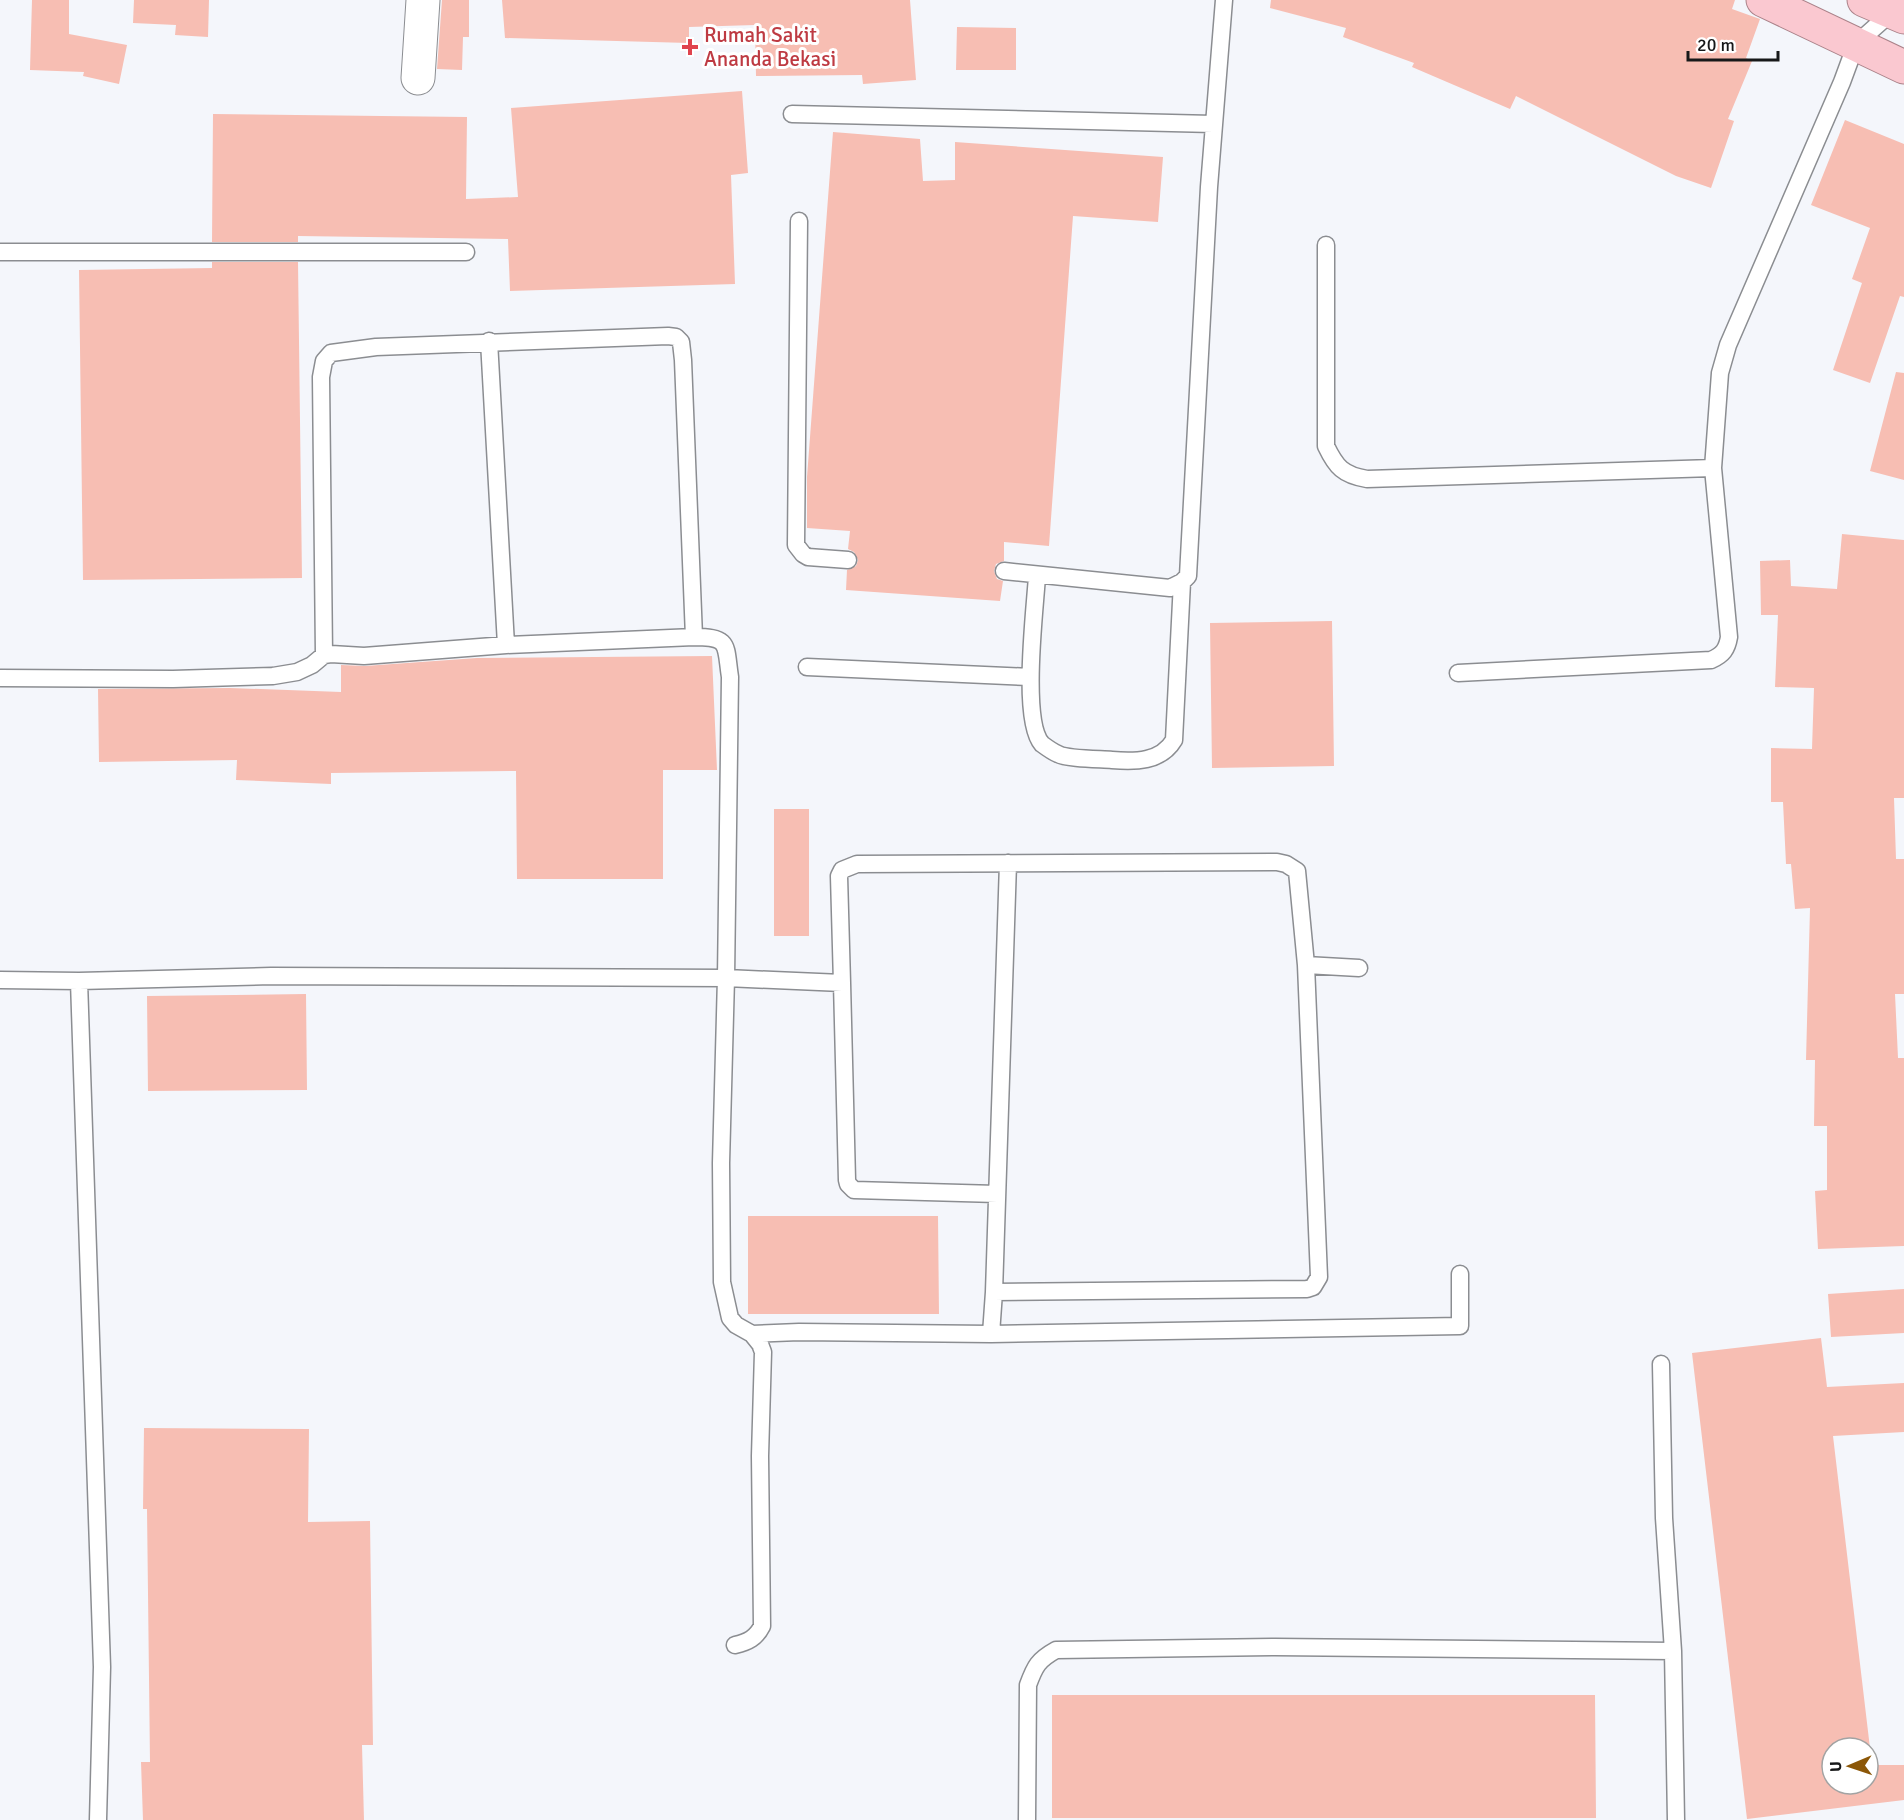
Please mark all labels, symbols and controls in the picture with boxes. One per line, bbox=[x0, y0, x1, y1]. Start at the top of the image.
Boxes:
place label: Rumah Sakit Ananda Bekasi bbox=[704, 22, 836, 72]
scale bar bbox=[1688, 24, 1778, 62]
text: 20 m bbox=[1697, 34, 1735, 56]
marker: Rumah Sakit Ananda Bekasi bbox=[681, 38, 699, 56]
north arrow bbox=[1820, 1736, 1880, 1796]
text: U bbox=[1826, 1761, 1846, 1772]

